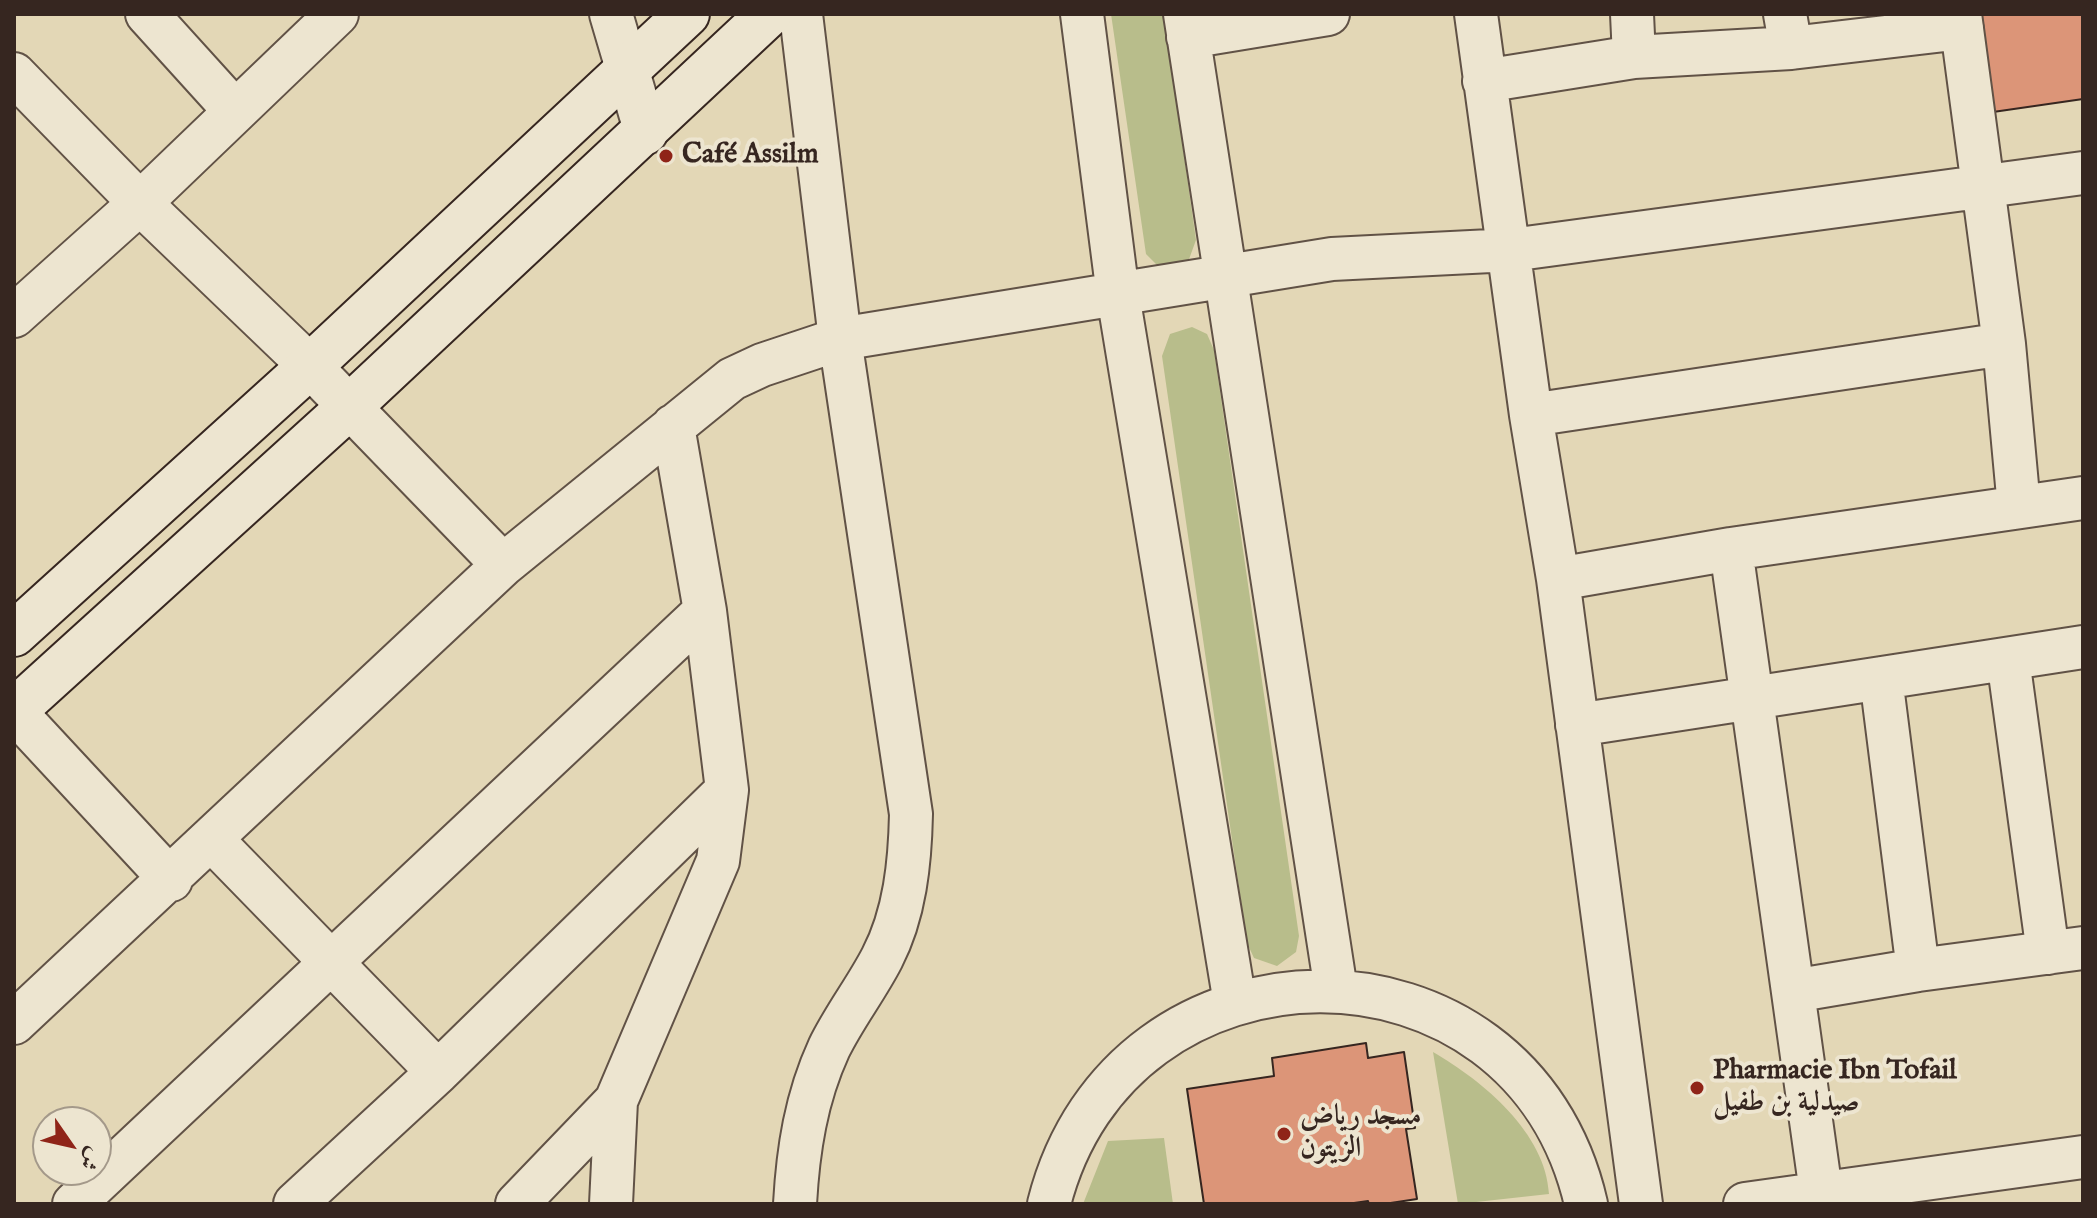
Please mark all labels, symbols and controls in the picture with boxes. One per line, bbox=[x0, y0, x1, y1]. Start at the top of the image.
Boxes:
place label: Café Assilm bbox=[682, 139, 819, 173]
marker: Café Assilm bbox=[657, 147, 675, 165]
place label: Pharmacie Ibn Tofail صيدلية بن طفيل bbox=[1713, 1055, 1957, 1121]
marker: Pharmacie Ibn Tofail صيدلية بن طفيل bbox=[1688, 1079, 1706, 1097]
place label: مسجد رياض الزيتون bbox=[1300, 1101, 1421, 1167]
north arrow bbox=[32, 1106, 112, 1186]
marker: مسجد رياض الزيتون bbox=[1275, 1125, 1293, 1143]
text: ش bbox=[73, 1141, 108, 1175]

